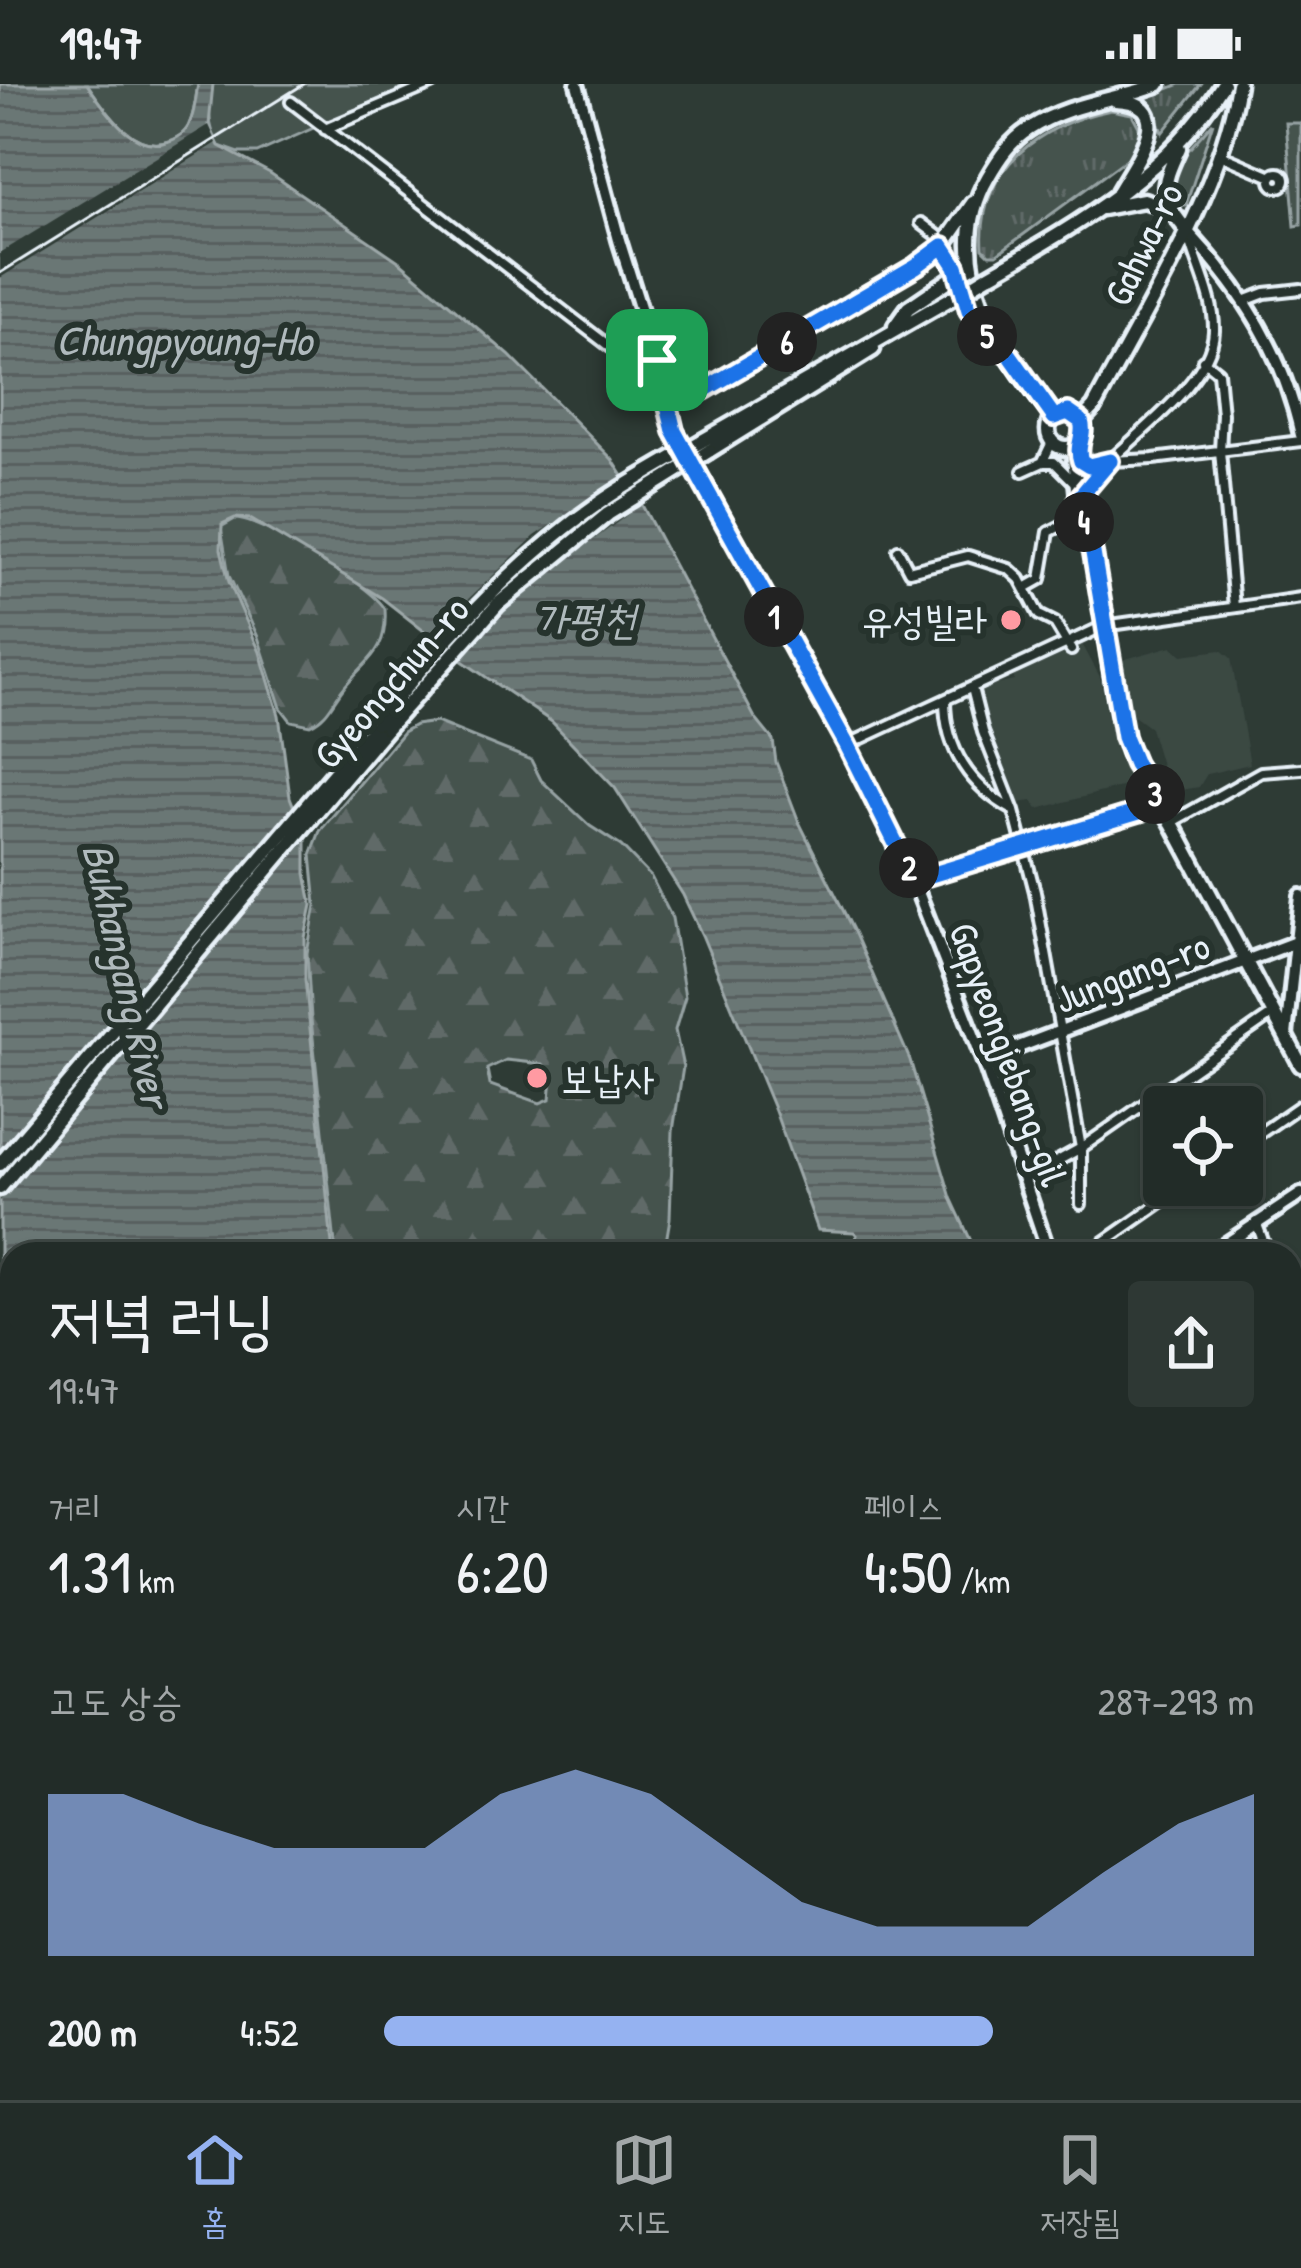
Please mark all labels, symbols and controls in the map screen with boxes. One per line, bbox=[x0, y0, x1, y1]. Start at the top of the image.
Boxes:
text: 19:47 bbox=[60, 12, 142, 73]
street label: Gahwa-ro bbox=[1090, 174, 1195, 314]
pin: 5 bbox=[957, 306, 1017, 366]
pin bbox=[606, 309, 708, 411]
water label: Chungpyoung-Ho bbox=[56, 311, 315, 369]
pin: 6 bbox=[757, 312, 817, 372]
text: 5 bbox=[980, 314, 994, 358]
text: 6 bbox=[780, 320, 794, 364]
icon: arrive bbox=[624, 327, 690, 393]
pin: 4 bbox=[1054, 492, 1114, 552]
text: 4 bbox=[1078, 500, 1090, 544]
street label: Gyeongchun-ro bbox=[301, 584, 480, 779]
pin: 1 bbox=[744, 587, 804, 647]
water label: 가평천 bbox=[534, 590, 640, 647]
place label: 유성빌라 bbox=[861, 593, 988, 646]
text: 1 bbox=[768, 595, 780, 639]
marker: 유성빌라 bbox=[998, 607, 1024, 633]
pin: 3 bbox=[1125, 764, 1185, 824]
text: 3 bbox=[1148, 772, 1162, 816]
water label: Bukhangang River bbox=[68, 837, 187, 1117]
pin: 2 bbox=[879, 838, 939, 898]
text: 2 bbox=[901, 846, 917, 890]
street label: Gapyeongjebang-gil bbox=[937, 915, 1082, 1193]
street label: Jungang-ro bbox=[1047, 918, 1217, 1025]
place label: 보납사 bbox=[561, 1051, 655, 1104]
marker: 보납사 bbox=[524, 1065, 550, 1091]
map controls bbox=[1143, 1086, 1263, 1206]
button: locate bbox=[1143, 1086, 1263, 1206]
text: 저녁 러닝 bbox=[48, 1273, 276, 1363]
button: share bbox=[1128, 1281, 1254, 1407]
text: 19:47 bbox=[48, 1363, 119, 1416]
text: 거리 bbox=[48, 1485, 101, 1529]
text: 시간 bbox=[456, 1485, 509, 1529]
text: 페이스 bbox=[864, 1485, 944, 1529]
text: 1.31 bbox=[48, 1530, 131, 1612]
text: 6:20 bbox=[456, 1530, 549, 1612]
text: 4:50 bbox=[864, 1530, 953, 1612]
text: km bbox=[131, 1559, 175, 1603]
text: /km bbox=[953, 1559, 1010, 1603]
text: 고도 상승 bbox=[48, 1674, 183, 1727]
text: 287–293 m bbox=[1098, 1674, 1254, 1727]
text: 200 m bbox=[48, 2005, 137, 2058]
text: 4:52 bbox=[240, 2005, 298, 2058]
tab: 홈 bbox=[182, 2127, 248, 2244]
tab: 지도 bbox=[611, 2127, 677, 2244]
tab: 저장됨 bbox=[1040, 2127, 1119, 2244]

